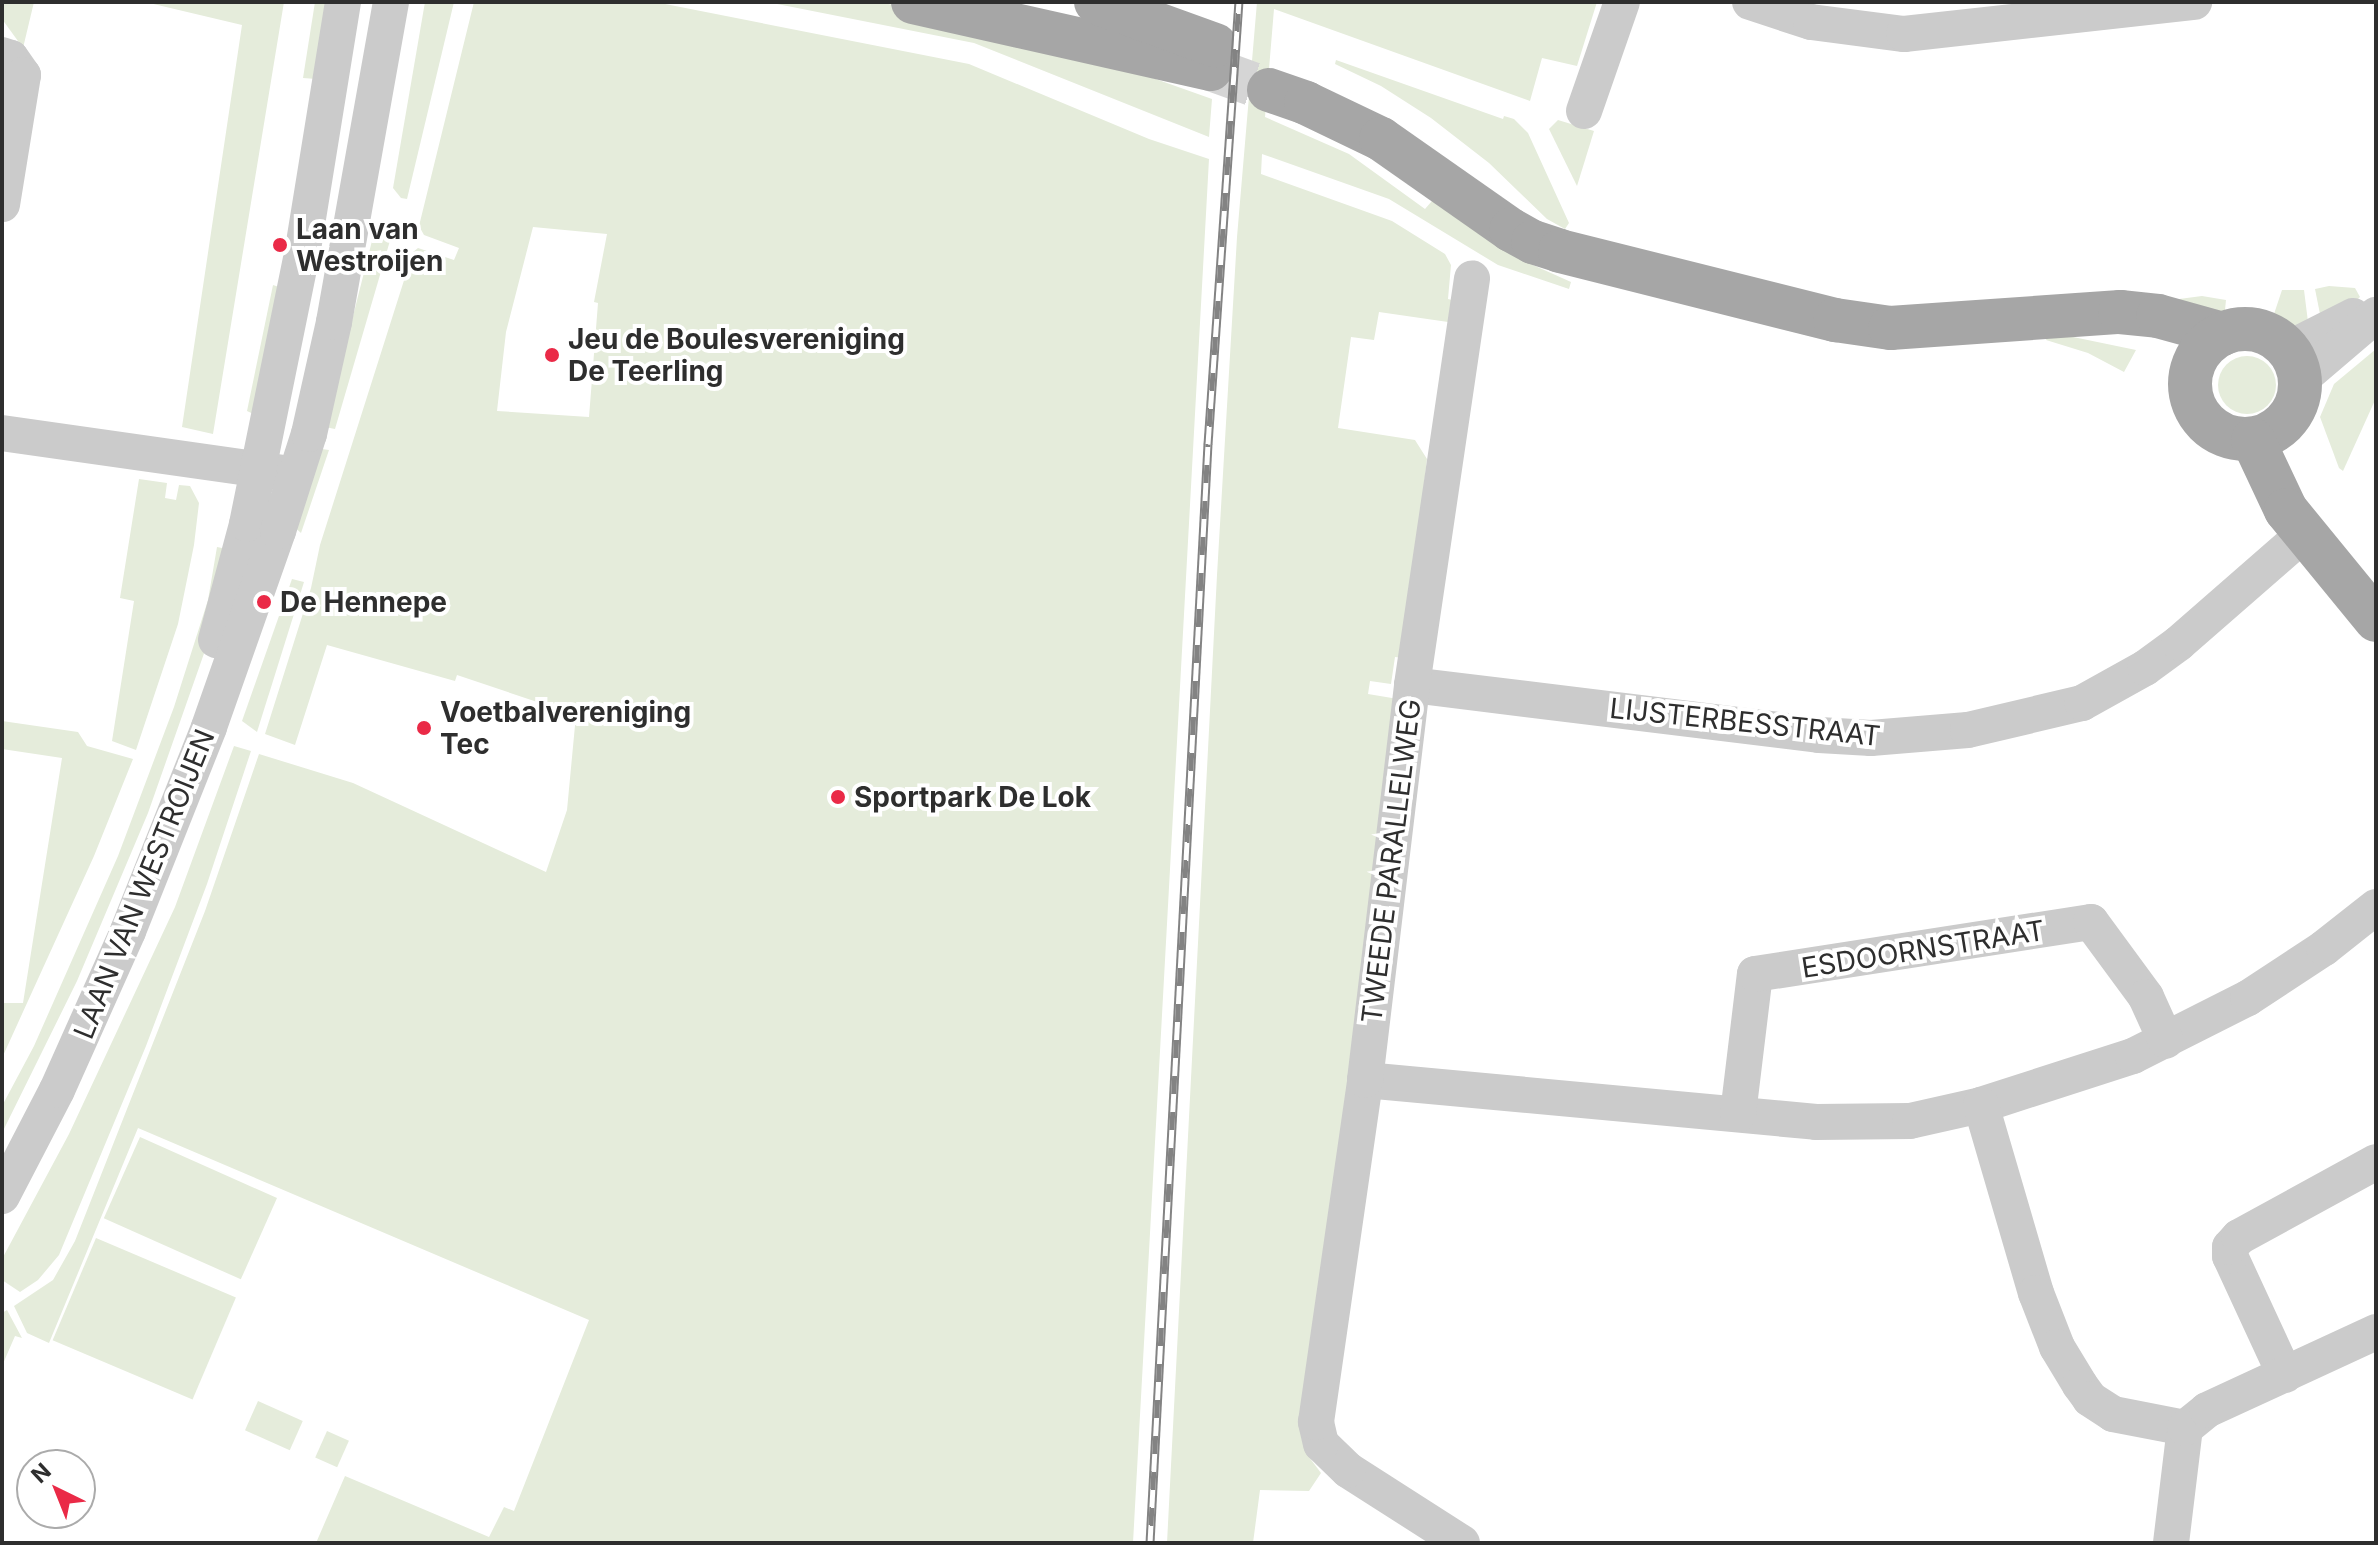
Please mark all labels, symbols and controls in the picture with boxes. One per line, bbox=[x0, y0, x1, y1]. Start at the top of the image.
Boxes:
place label: Laan van Westroijen bbox=[296, 212, 443, 278]
marker: Laan van Westroijen bbox=[271, 236, 289, 254]
place label: Jeu de Boulesvereniging De Teerling bbox=[568, 322, 905, 388]
marker: Jeu de Boulesvereniging De Teerling bbox=[543, 346, 561, 364]
place label: De Hennepe bbox=[280, 585, 447, 619]
marker: De Hennepe bbox=[255, 593, 273, 611]
street label: LIJSTERBESSTRAAT bbox=[1608, 691, 1882, 753]
place label: Voetbalvereniging Tec bbox=[440, 695, 691, 761]
street label: TWEEDE PARALLELWEG bbox=[1354, 697, 1428, 1025]
marker: Voetbalvereniging Tec bbox=[415, 719, 433, 737]
street label: LAAN VAN WESTROIJEN bbox=[66, 724, 222, 1044]
place label: Sportpark De Lok bbox=[854, 780, 1091, 814]
marker: Sportpark De Lok bbox=[829, 788, 847, 806]
street label: ESDOORNSTRAAT bbox=[1799, 913, 2047, 985]
north arrow bbox=[16, 1449, 96, 1529]
text: N bbox=[26, 1458, 56, 1488]

